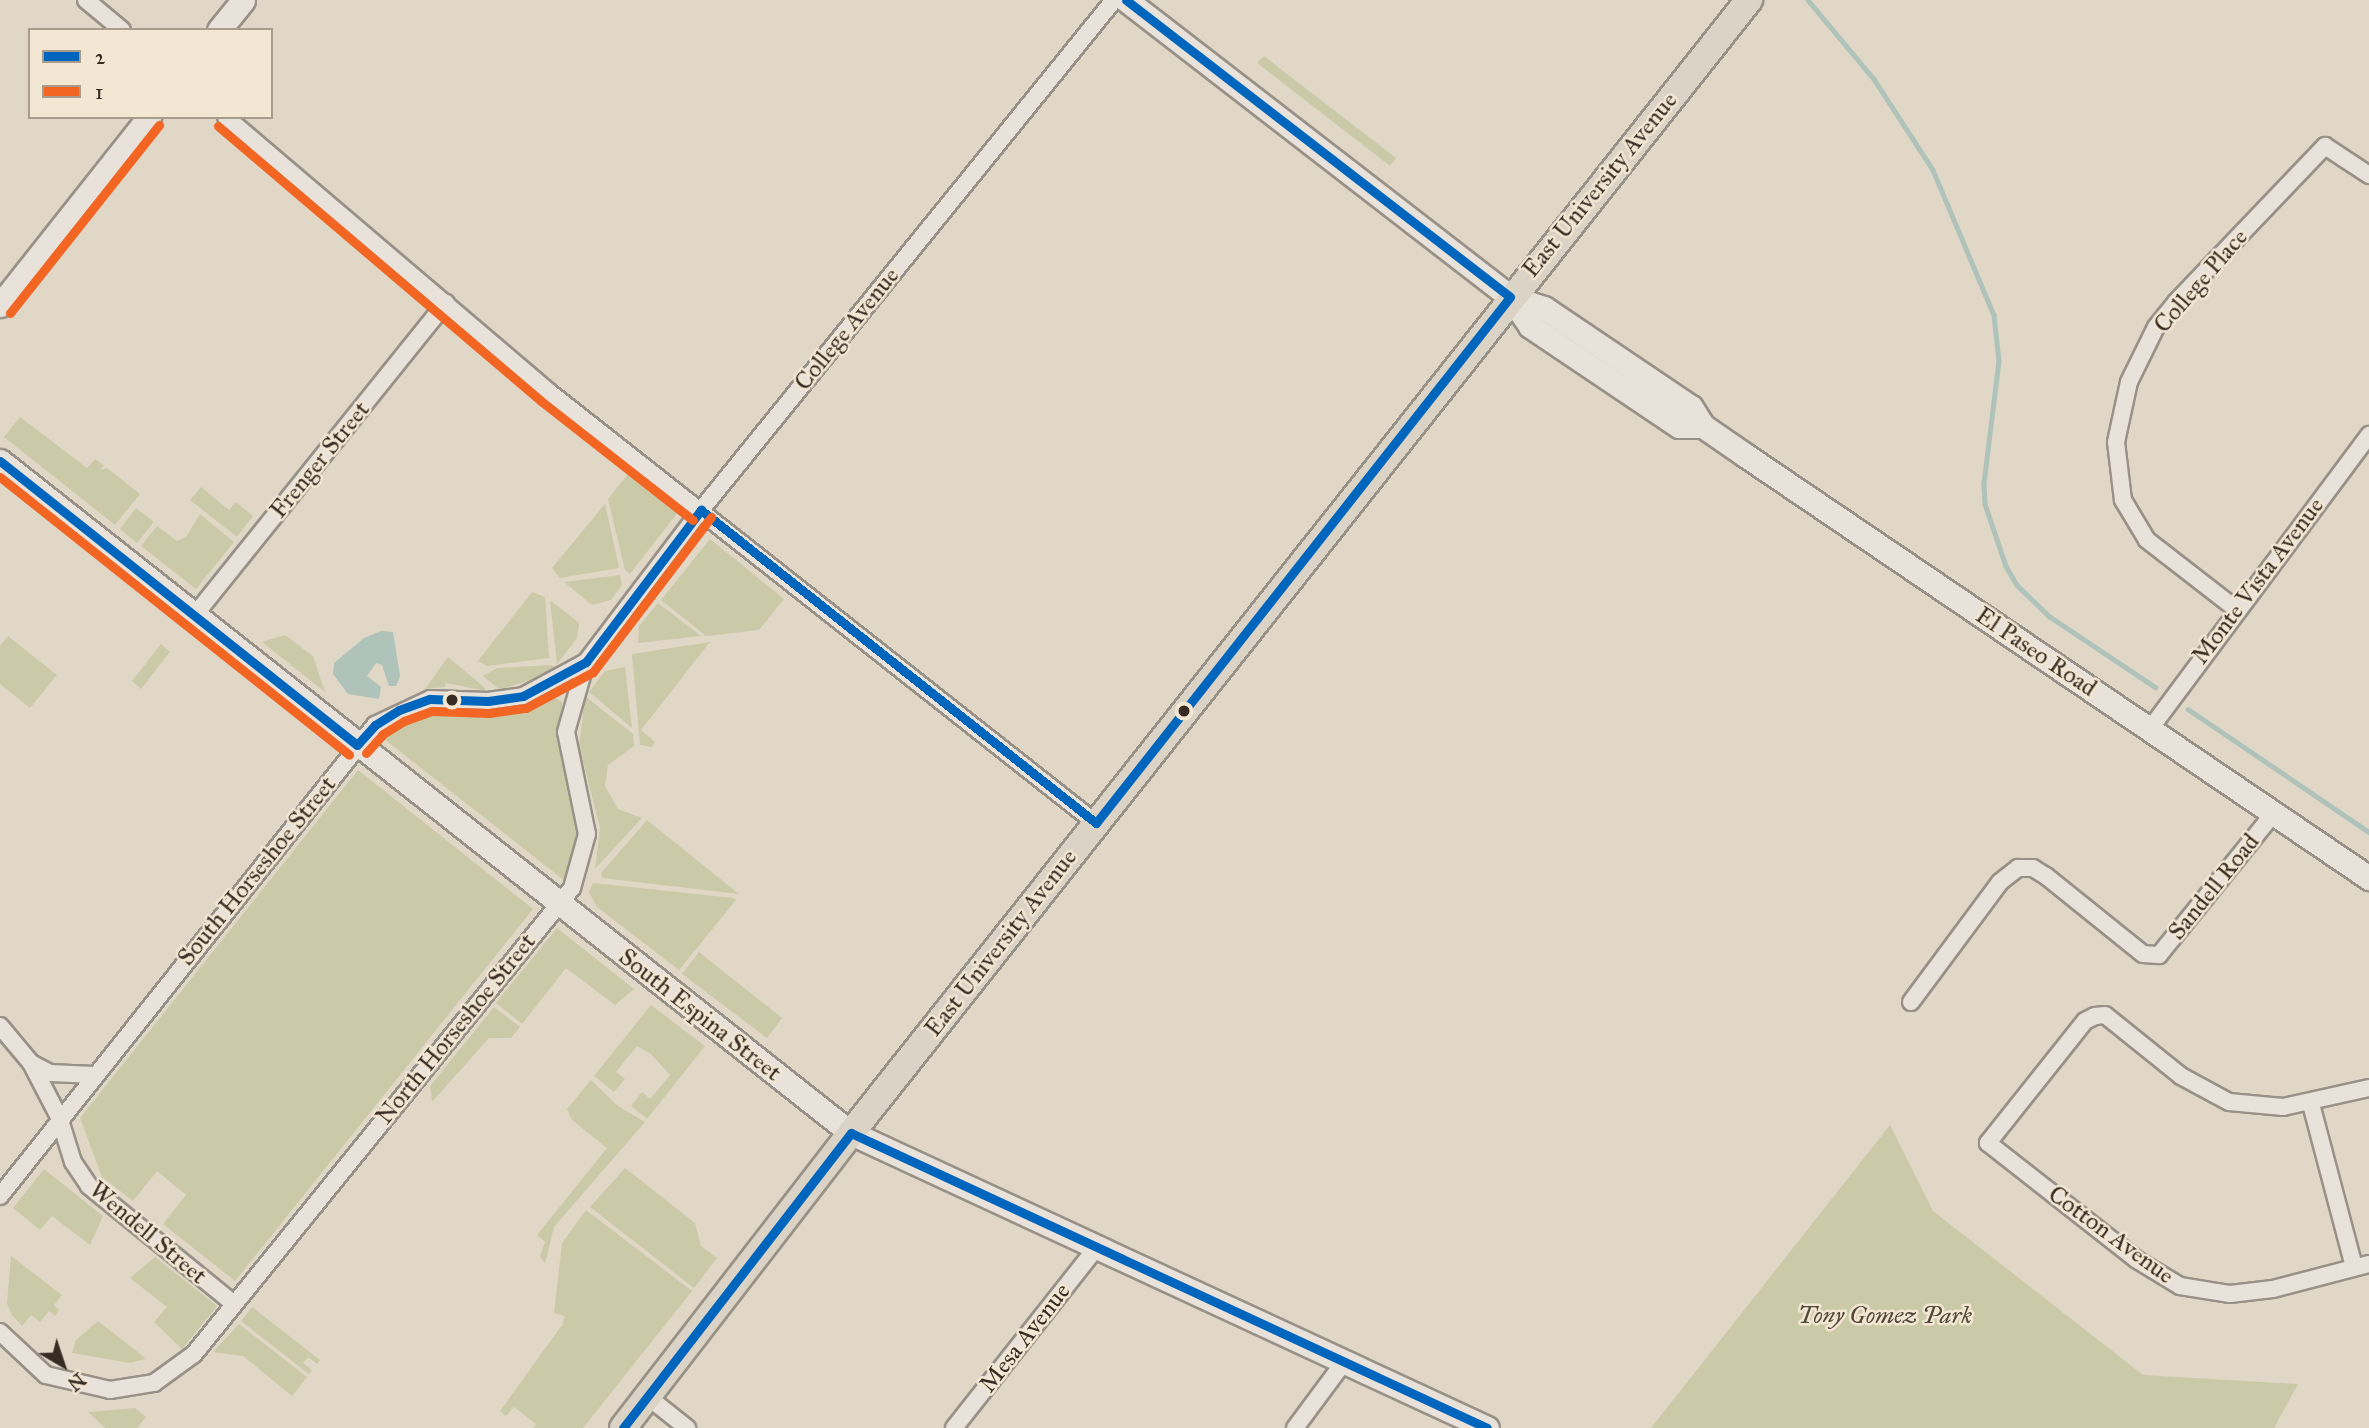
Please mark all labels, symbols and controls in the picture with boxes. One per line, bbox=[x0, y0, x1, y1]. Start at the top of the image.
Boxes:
legend bbox=[28, 28, 273, 119]
text: 2 bbox=[95, 44, 105, 70]
text: 1 bbox=[95, 79, 103, 105]
street label: East University Avenue bbox=[1516, 87, 1684, 283]
street label: College Place bbox=[2148, 223, 2254, 339]
street label: College Avenue bbox=[789, 262, 905, 396]
street label: Frenger Street bbox=[264, 396, 376, 524]
street label: Monte Vista Avenue bbox=[2186, 492, 2330, 670]
street label: El Paseo Road bbox=[1970, 601, 2102, 703]
unlabelled marker bbox=[445, 693, 459, 707]
unlabelled marker bbox=[1177, 704, 1191, 718]
street label: South Horseshoe Street bbox=[172, 770, 342, 972]
street label: Sandell Road bbox=[2162, 828, 2266, 946]
street label: East University Avenue bbox=[919, 844, 1083, 1042]
street label: North Horseshoe Street bbox=[370, 928, 542, 1130]
street label: South Espina Street bbox=[613, 943, 787, 1087]
street label: Wendell Street bbox=[83, 1175, 213, 1291]
street label: Cotton Avenue bbox=[2043, 1180, 2179, 1290]
street label: Mesa Avenue bbox=[973, 1278, 1077, 1398]
park label: Tony Gomez Park bbox=[1798, 1302, 1972, 1330]
north arrow bbox=[28, 1330, 98, 1400]
text: N bbox=[63, 1368, 90, 1396]

